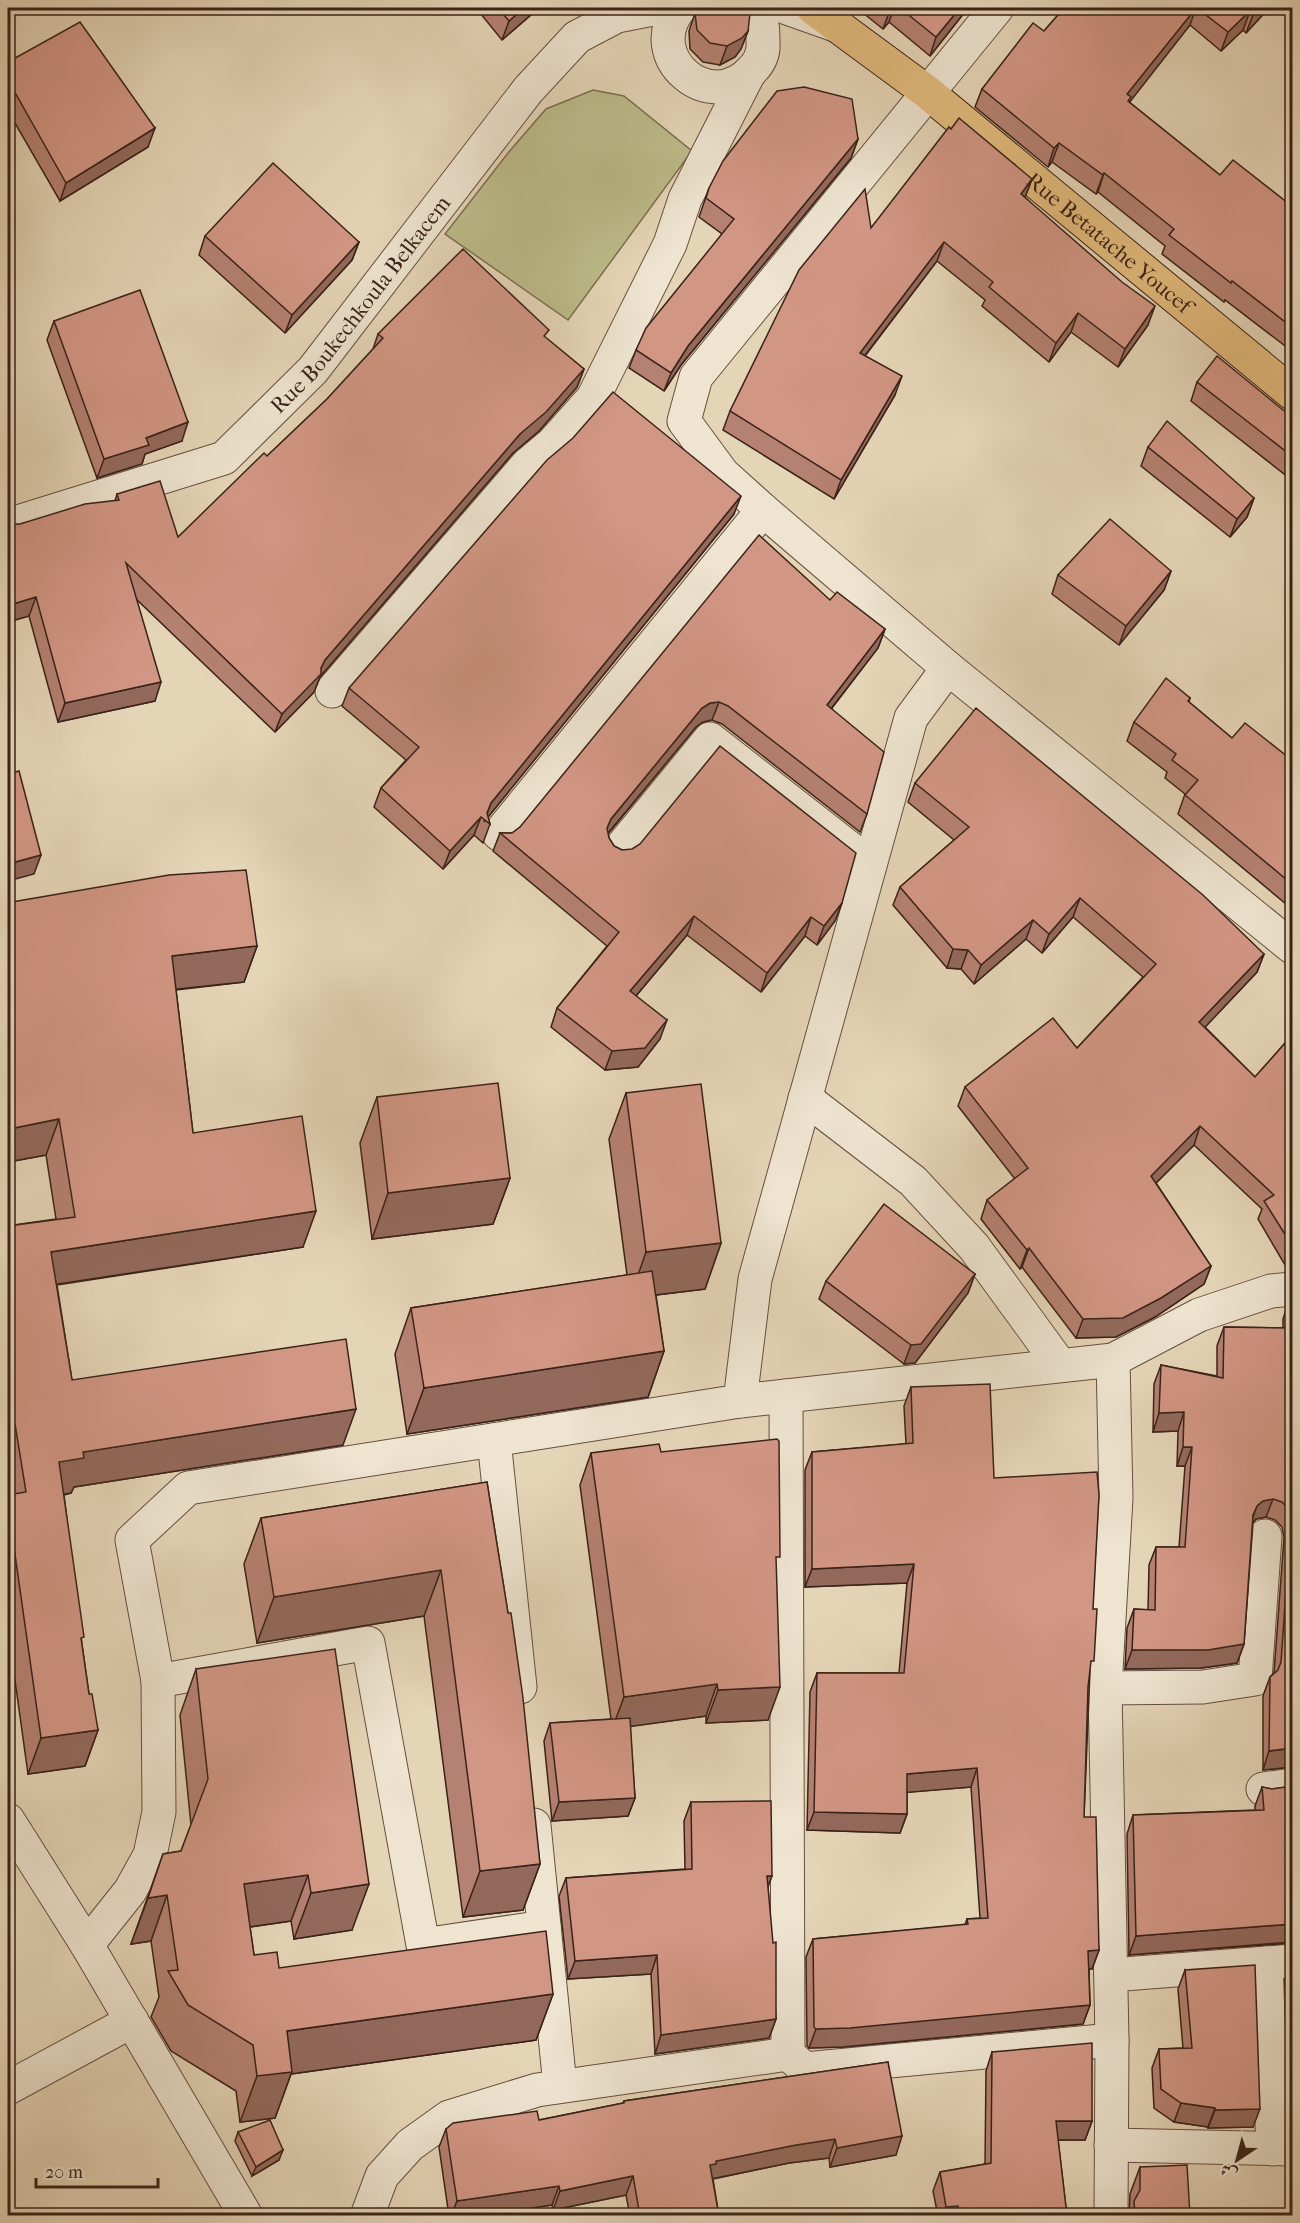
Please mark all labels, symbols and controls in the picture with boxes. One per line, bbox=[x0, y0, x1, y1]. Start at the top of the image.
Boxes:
street label: Rue Betatache Youcef bbox=[1021, 167, 1200, 322]
street label: Rue Boukechkoula Belkacem bbox=[265, 190, 457, 419]
north arrow bbox=[1207, 2130, 1267, 2190]
scale bar bbox=[36, 2151, 158, 2189]
text: ش bbox=[1216, 2159, 1240, 2184]
text: 20 m bbox=[45, 2162, 83, 2183]

